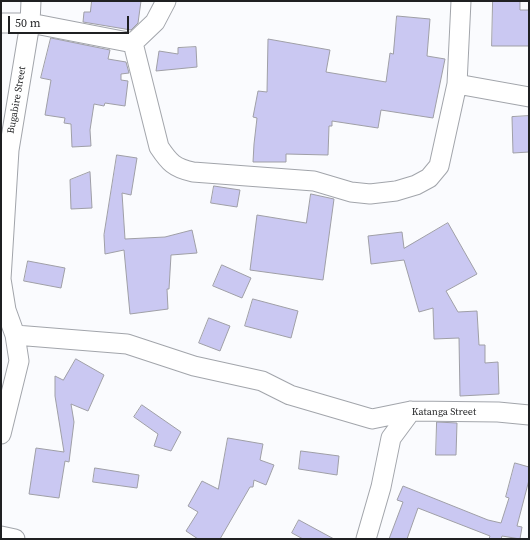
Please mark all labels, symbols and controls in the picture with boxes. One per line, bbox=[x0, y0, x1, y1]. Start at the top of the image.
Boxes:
scale bar bbox=[10, 8, 131, 34]
text: 50 m bbox=[15, 15, 41, 31]
street label: Bugabire Street bbox=[5, 65, 29, 135]
street label: Katanga Street bbox=[412, 406, 476, 418]

